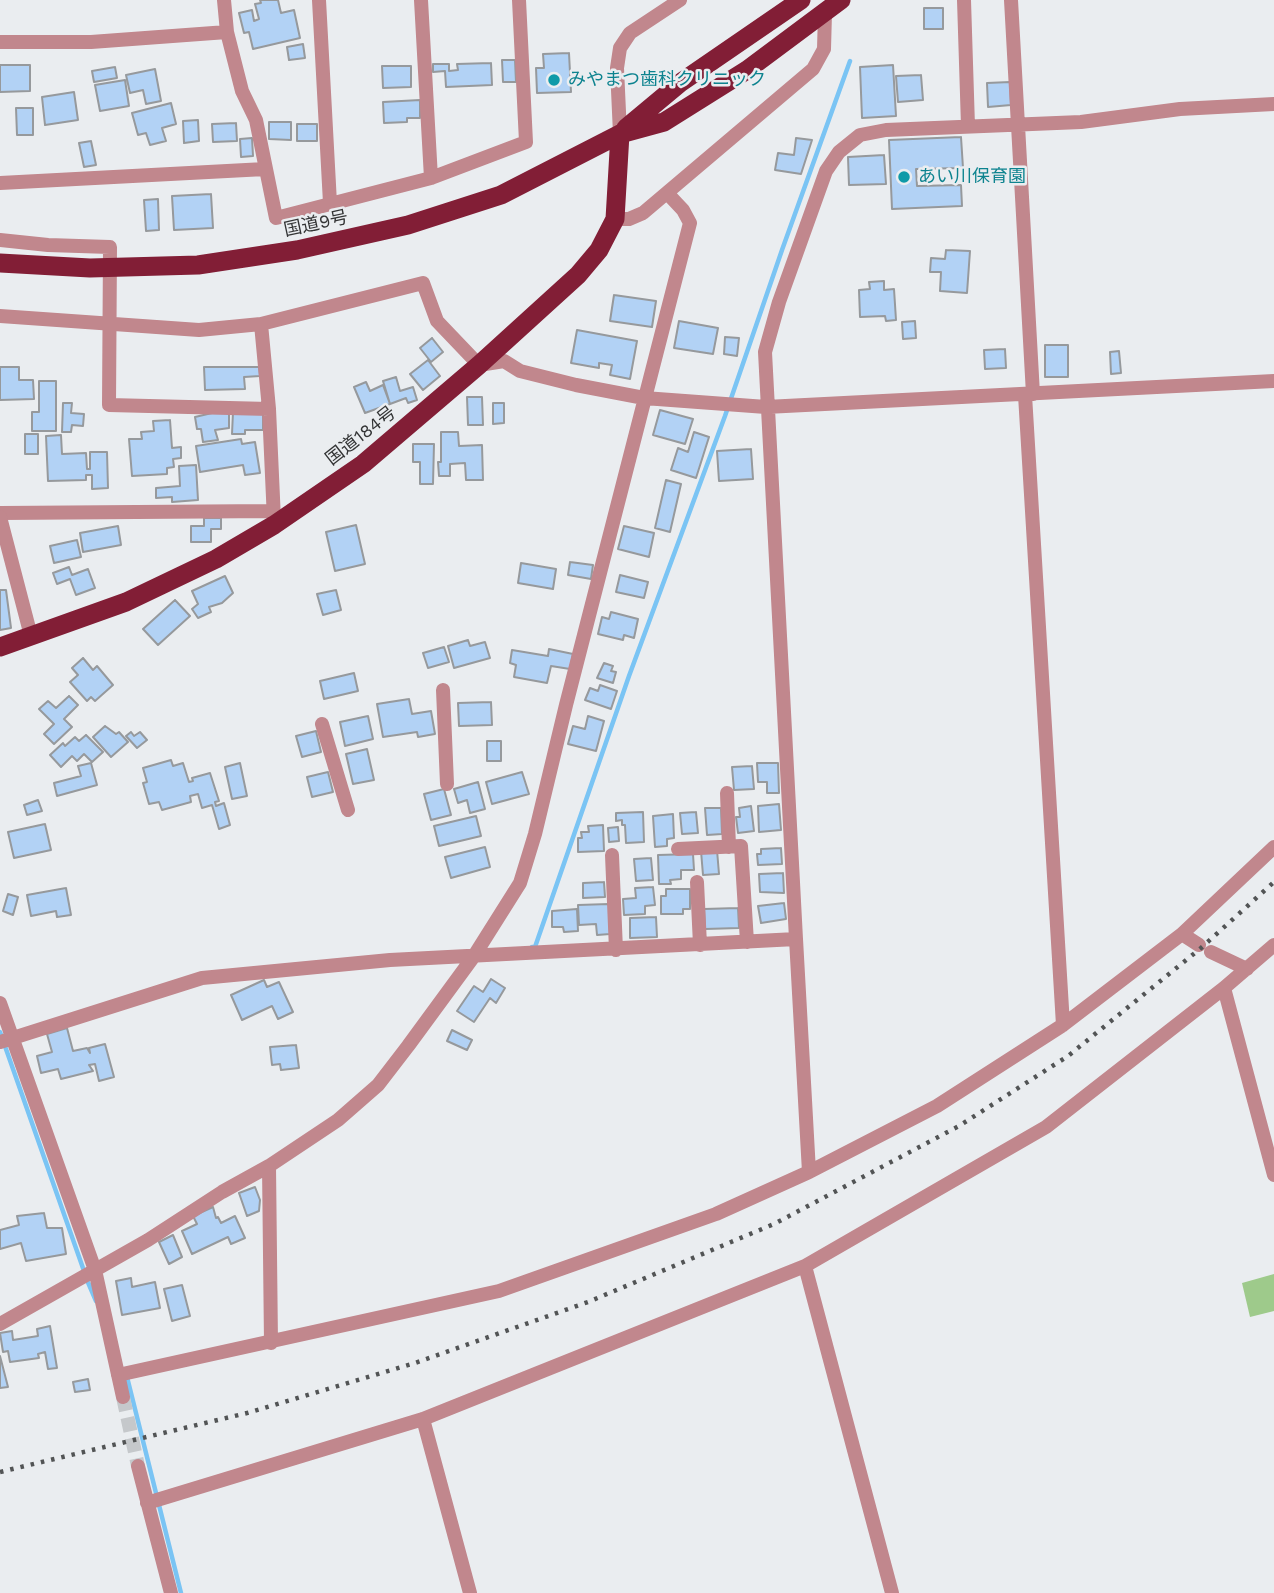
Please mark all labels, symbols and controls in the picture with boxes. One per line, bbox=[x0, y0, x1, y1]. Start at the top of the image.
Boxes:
place label: みやまつ歯科クリニック bbox=[568, 69, 766, 91]
marker: みやまつ歯科クリニック bbox=[546, 72, 562, 88]
place label: あい川保育園 bbox=[918, 166, 1026, 188]
marker: あい川保育園 bbox=[896, 169, 912, 185]
street label: 国道9号 bbox=[282, 207, 350, 241]
street label: 国道184号 bbox=[322, 402, 400, 470]

